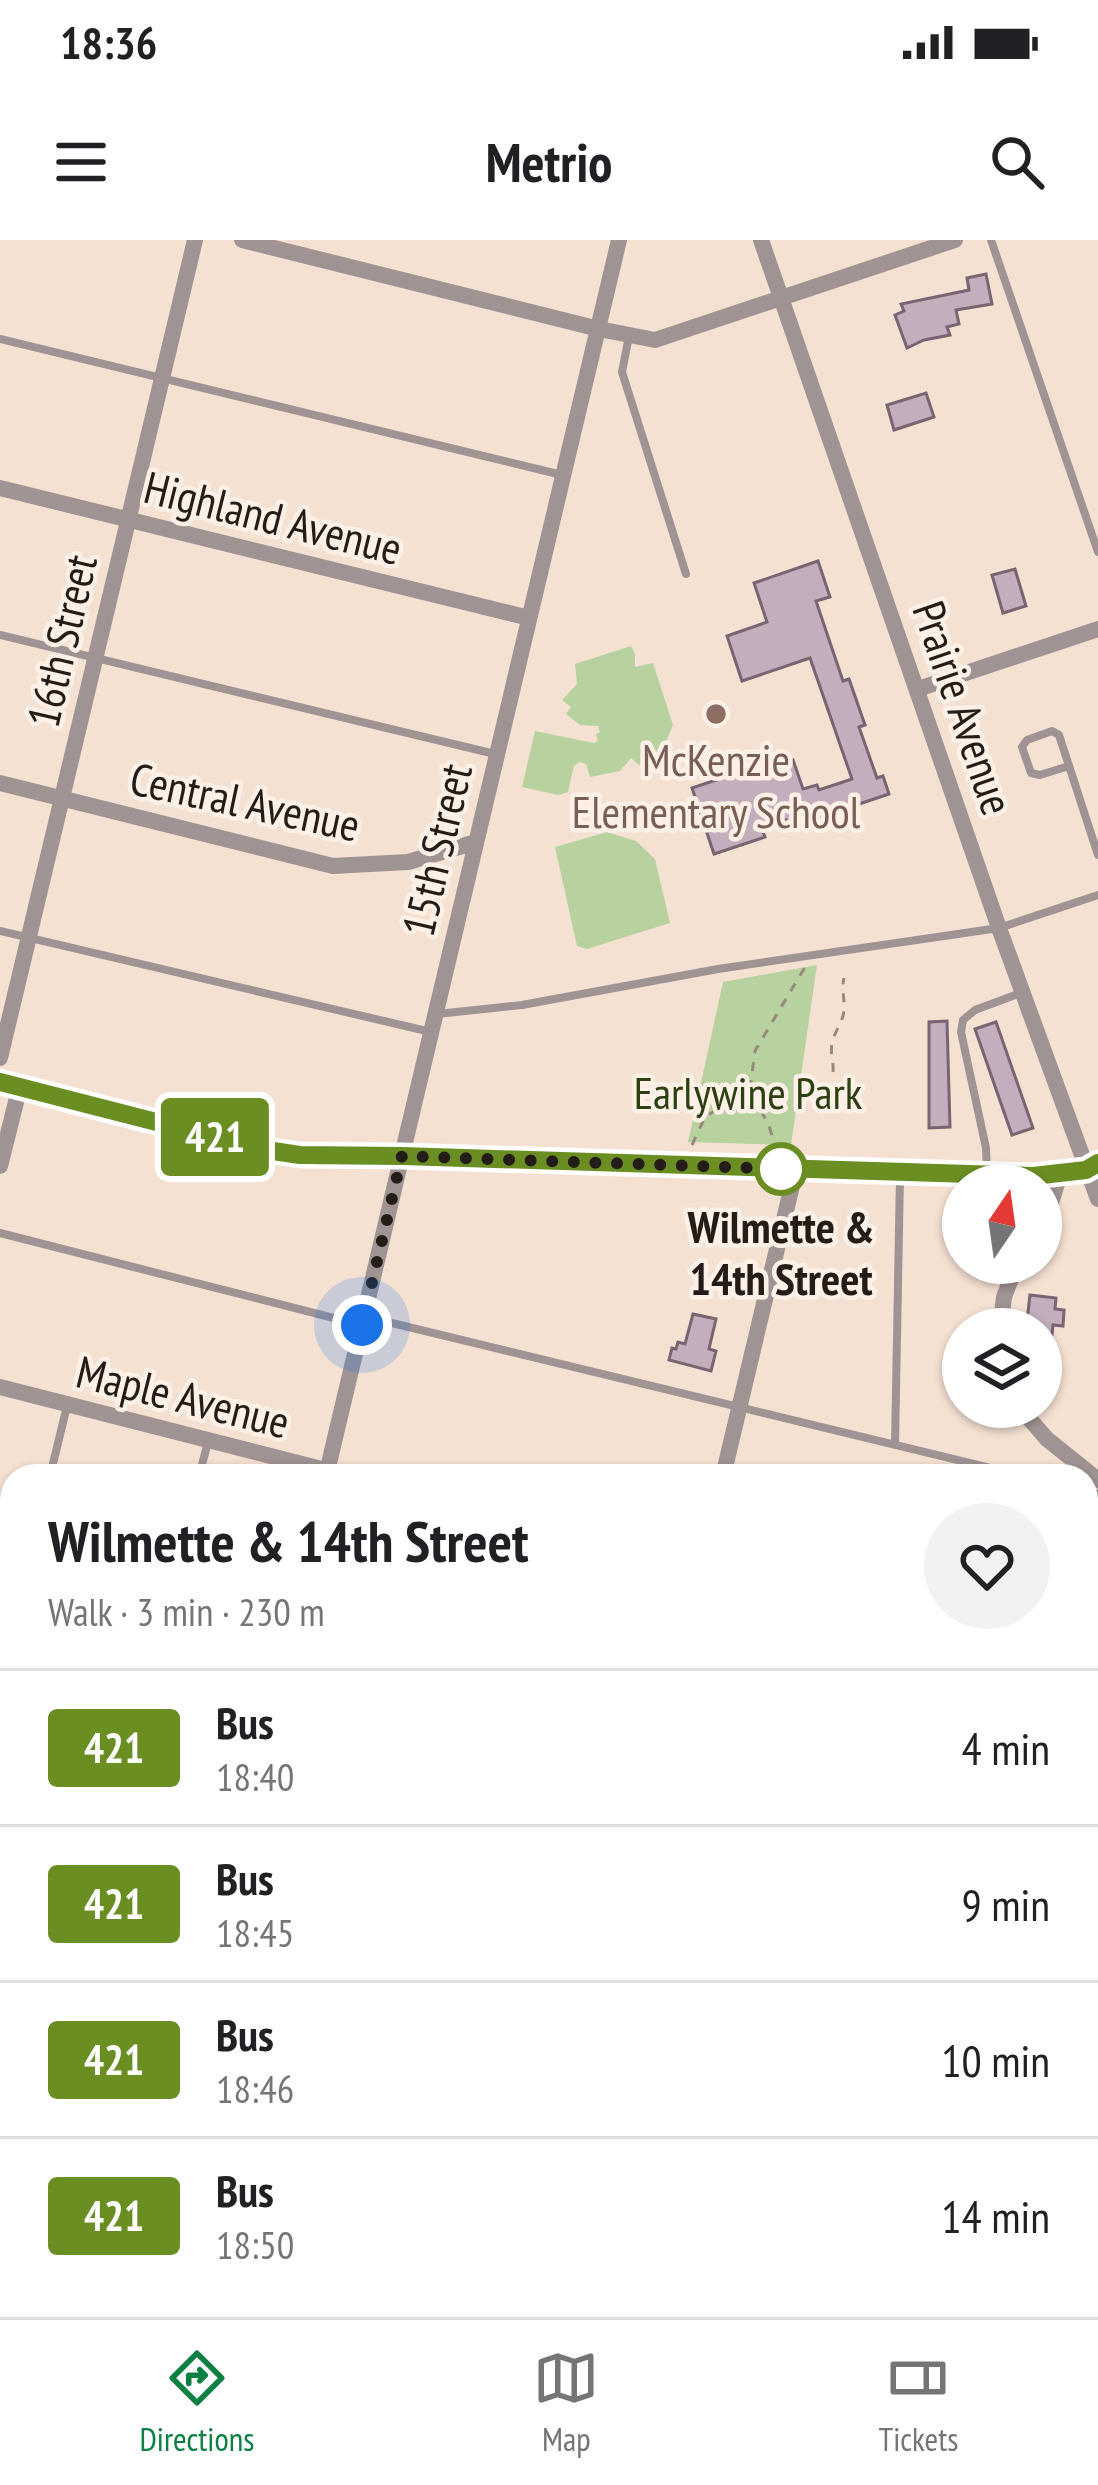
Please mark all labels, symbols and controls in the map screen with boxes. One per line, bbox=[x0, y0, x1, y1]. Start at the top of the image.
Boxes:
text: 18:36 bbox=[60, 13, 157, 71]
text: Metrio bbox=[486, 127, 612, 197]
icon: menu bbox=[48, 129, 114, 195]
icon: search bbox=[984, 129, 1050, 195]
street label: Highland Avenue bbox=[139, 457, 408, 577]
street label: 16th Street bbox=[13, 548, 109, 733]
street label: Prairie Avenue bbox=[900, 593, 1028, 822]
marker: McKenzie Elementary School bbox=[703, 701, 729, 727]
place label: McKenzie Elementary School bbox=[572, 730, 861, 840]
street label: Central Avenue bbox=[125, 748, 365, 854]
street label: 15th Street bbox=[388, 757, 484, 942]
park label: Earlywine Park bbox=[634, 1063, 863, 1121]
line badge: 421 bbox=[146, 1098, 284, 1176]
text: 421 bbox=[185, 1109, 245, 1164]
marker: Wilmette & 14th Street bbox=[756, 1144, 806, 1194]
north arrow bbox=[942, 1164, 1062, 1284]
map controls bbox=[942, 1164, 1062, 1428]
place label: Wilmette & 14th Street bbox=[686, 1197, 875, 1307]
your location bbox=[332, 1295, 392, 1355]
button: layers bbox=[942, 1308, 1062, 1428]
street label: Maple Avenue bbox=[71, 1342, 296, 1450]
button: heart bbox=[924, 1503, 1050, 1629]
text: Wilmette & 14th Street bbox=[48, 1504, 529, 1578]
text: Walk · 3 min · 230 m bbox=[48, 1586, 325, 1637]
text: Bus bbox=[216, 1693, 274, 1751]
text: 4 min bbox=[961, 1719, 1050, 1777]
text: 421 bbox=[84, 1720, 144, 1775]
text: 18:40 bbox=[216, 1751, 294, 1802]
text: Bus bbox=[216, 1849, 274, 1907]
text: 9 min bbox=[961, 1875, 1050, 1933]
text: 421 bbox=[84, 1876, 144, 1931]
text: 18:45 bbox=[216, 1907, 294, 1958]
text: Bus bbox=[216, 2005, 274, 2063]
text: 10 min bbox=[941, 2031, 1050, 2089]
text: 421 bbox=[84, 2032, 144, 2087]
text: 18:46 bbox=[216, 2063, 294, 2114]
text: Bus bbox=[216, 2161, 274, 2219]
text: 14 min bbox=[941, 2187, 1050, 2245]
text: 421 bbox=[84, 2188, 144, 2243]
text: 18:50 bbox=[216, 2219, 294, 2270]
tab: Directions bbox=[140, 2345, 254, 2460]
tab: Map bbox=[533, 2345, 599, 2460]
tab: Tickets bbox=[878, 2345, 958, 2460]

